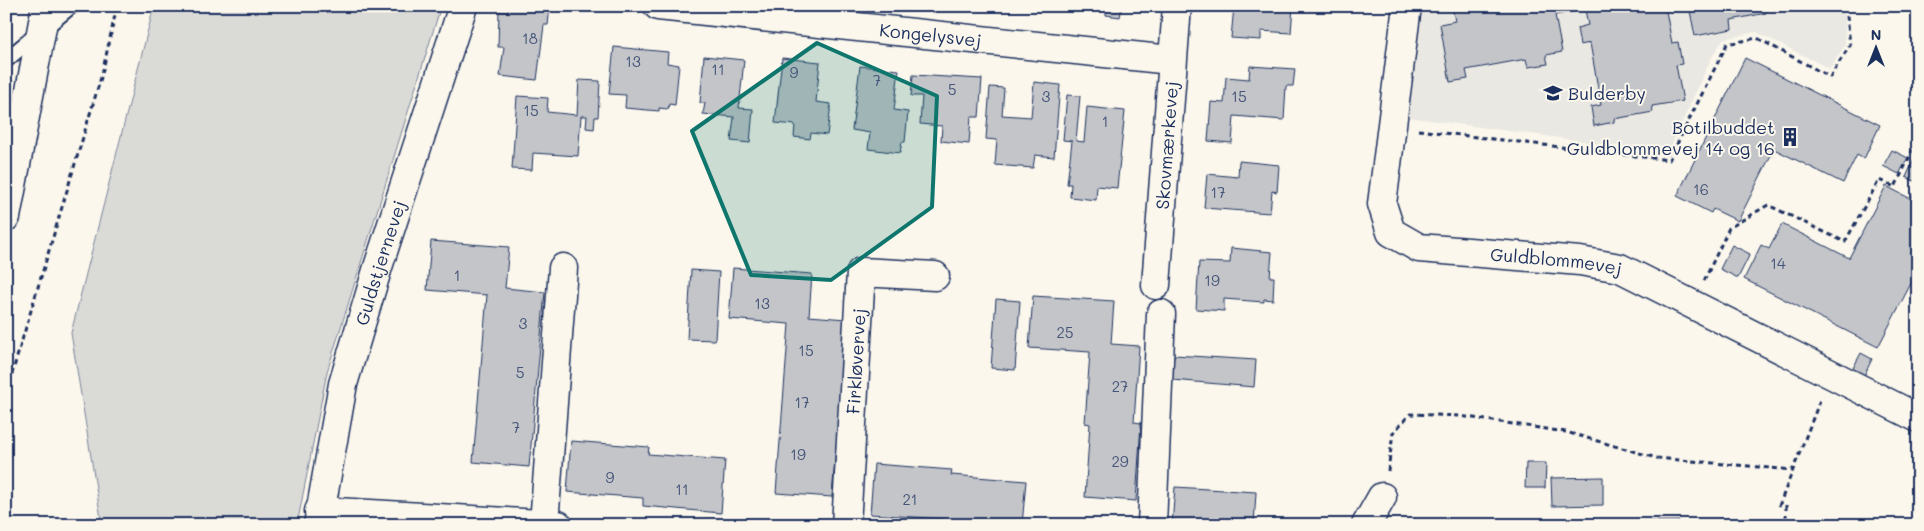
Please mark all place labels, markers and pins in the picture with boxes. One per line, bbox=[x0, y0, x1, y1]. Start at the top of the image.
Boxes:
place label: Bulderby bbox=[1568, 81, 1646, 105]
school or university icon: Bulderby bbox=[1542, 82, 1564, 104]
place label: Botilbuddet Guldblommevej 14 og 16 bbox=[1567, 115, 1775, 160]
building icon: Botilbuddet Guldblommevej 14 og 16 bbox=[1779, 126, 1801, 148]

